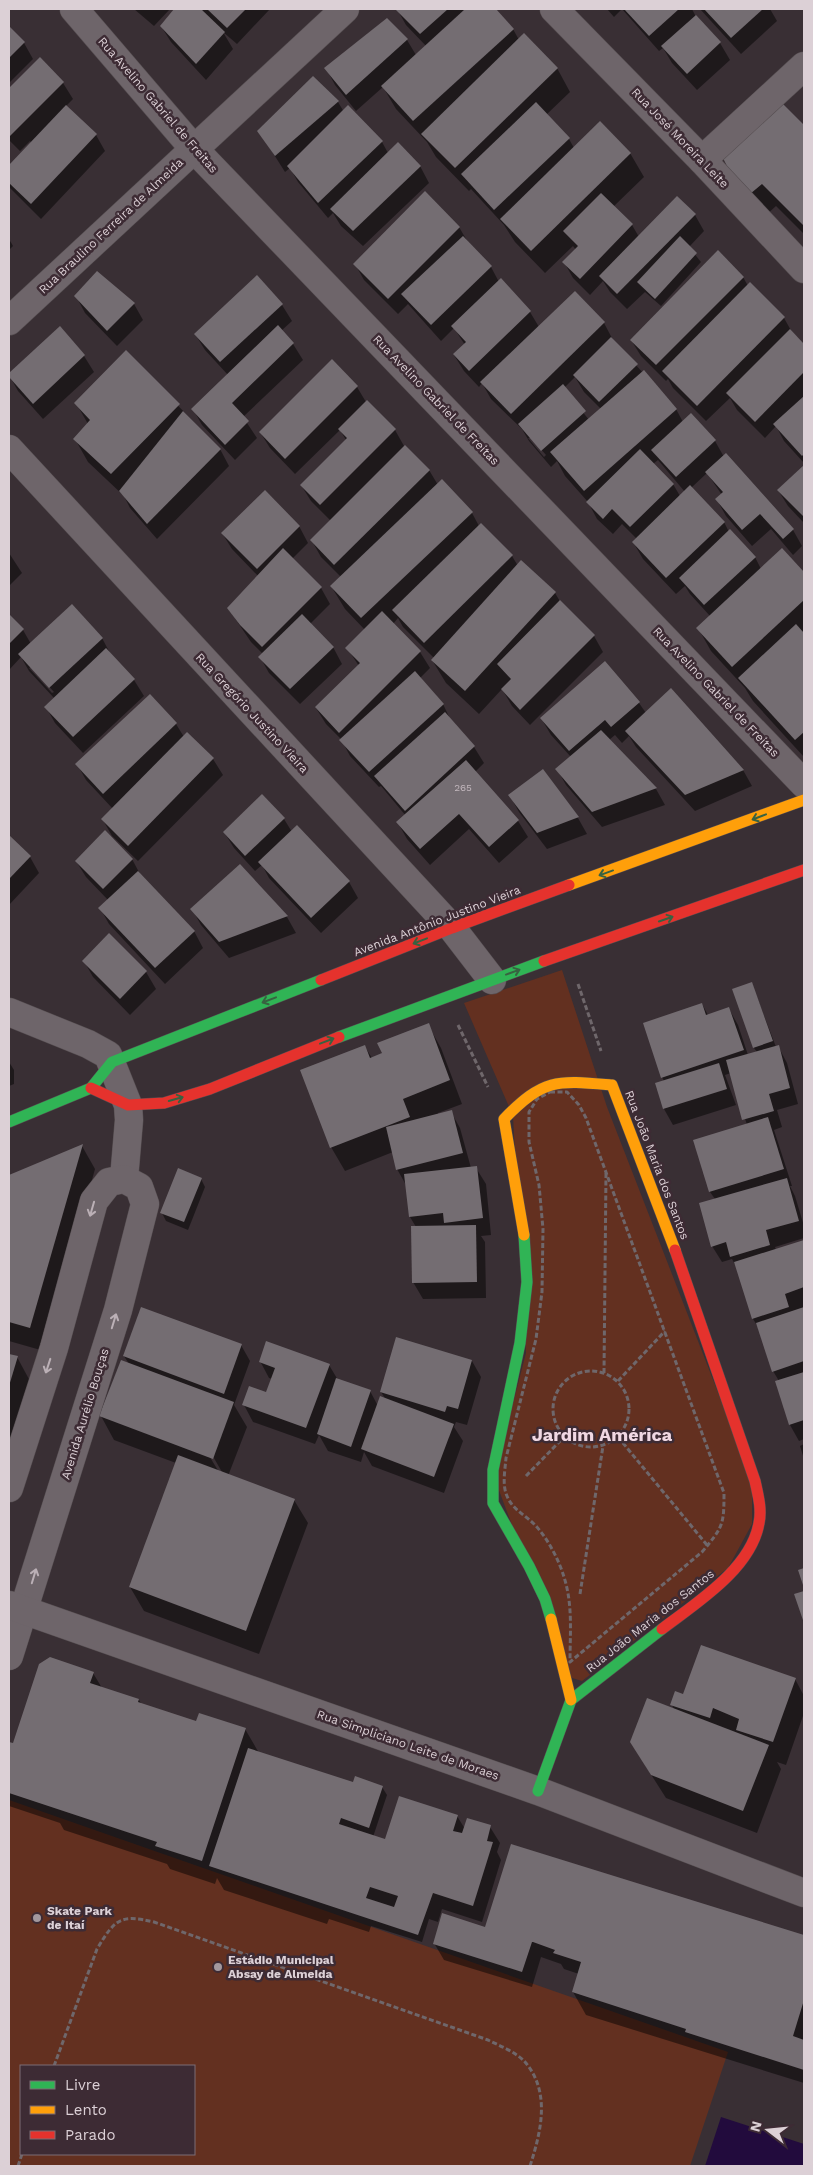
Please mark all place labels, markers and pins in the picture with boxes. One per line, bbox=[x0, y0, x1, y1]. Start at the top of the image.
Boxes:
place label: Skate Park de Itaí bbox=[47, 1904, 113, 1932]
marker: Skate Park de Itaí bbox=[31, 1912, 43, 1924]
place label: Estádio Municipal Absay de Almeida bbox=[228, 1953, 334, 1981]
marker: Estádio Municipal Absay de Almeida bbox=[212, 1961, 224, 1973]

